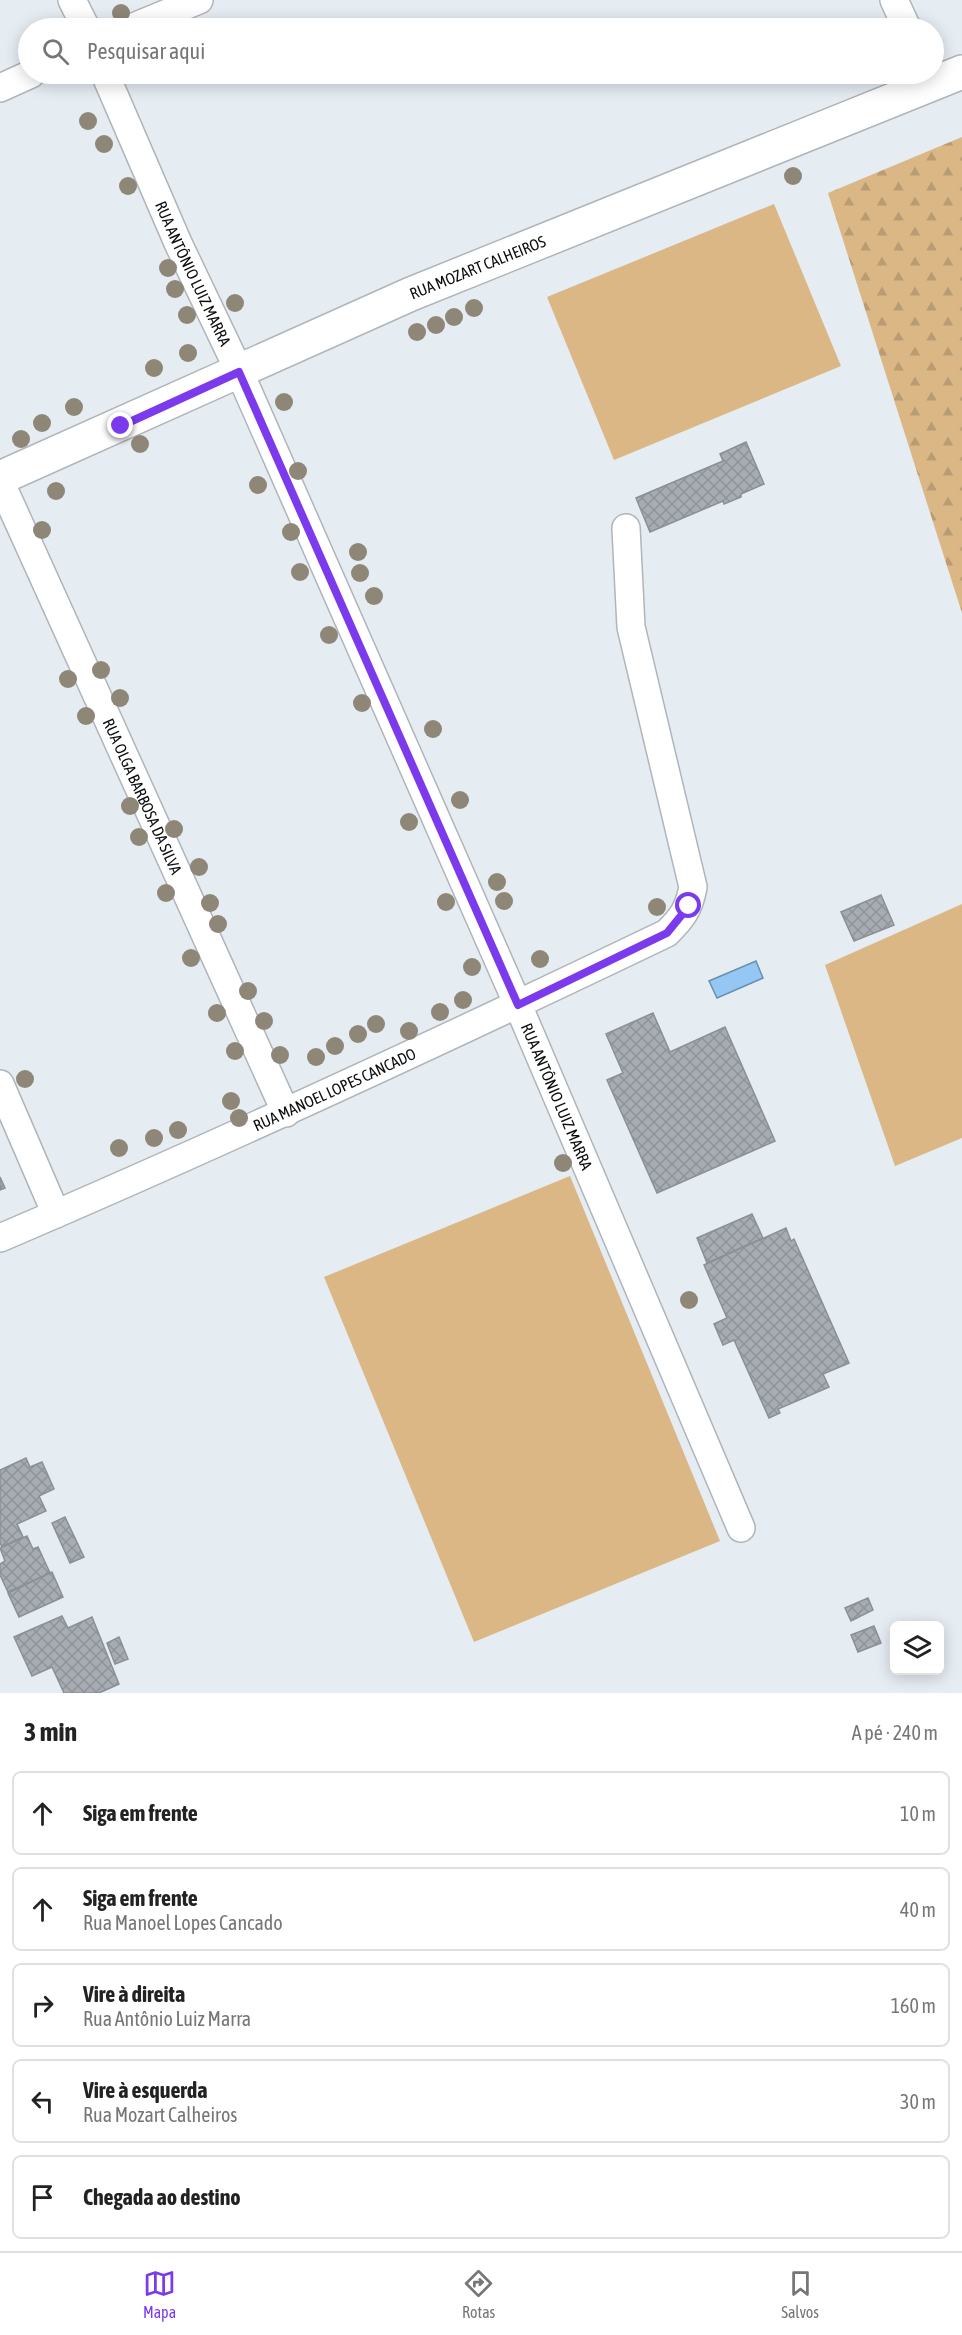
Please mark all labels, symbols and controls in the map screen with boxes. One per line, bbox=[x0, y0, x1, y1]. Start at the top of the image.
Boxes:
search box bbox=[18, 18, 944, 84]
icon: search bbox=[39, 35, 72, 68]
text: Pesquisar aqui bbox=[87, 38, 205, 64]
street label: RUA ANTÔNIO LUIZ MARRA bbox=[152, 198, 235, 349]
street label: RUA MOZART CALHEIROS bbox=[407, 232, 548, 303]
route end bbox=[107, 412, 133, 438]
street label: RUA OLGA BARBOSA DA SILVA bbox=[100, 716, 186, 877]
route start bbox=[675, 892, 701, 918]
street label: RUA ANTÔNIO LUIZ MARRA bbox=[518, 1020, 596, 1173]
street label: RUA MANOEL LOPES CANCADO bbox=[250, 1044, 419, 1134]
map controls bbox=[890, 1621, 944, 1675]
button: layers bbox=[890, 1621, 944, 1675]
text: 3 min bbox=[24, 1717, 77, 1747]
text: A pé · 240 m bbox=[852, 1721, 938, 1744]
icon: ahead bbox=[26, 1797, 59, 1830]
text: Siga em frente bbox=[83, 1800, 198, 1826]
text: 10 m bbox=[900, 1802, 936, 1825]
text: Siga em frente bbox=[83, 1885, 198, 1911]
icon: ahead bbox=[26, 1893, 59, 1926]
text: 40 m bbox=[900, 1898, 936, 1921]
text: Rua Manoel Lopes Cancado bbox=[83, 1911, 283, 1934]
text: Vire à direita bbox=[83, 1981, 185, 2007]
icon: right bbox=[26, 1989, 59, 2022]
text: 160 m bbox=[891, 1994, 936, 2017]
text: Rua Antônio Luiz Marra bbox=[83, 2007, 251, 2030]
text: Vire à esquerda bbox=[83, 2077, 208, 2103]
icon: left bbox=[26, 2085, 59, 2118]
text: 30 m bbox=[900, 2090, 936, 2113]
text: Rua Mozart Calheiros bbox=[83, 2103, 237, 2126]
icon: arrive bbox=[26, 2181, 59, 2214]
text: Chegada ao destino bbox=[83, 2184, 241, 2210]
tab: Mapa bbox=[143, 2267, 176, 2321]
tab: Rotas bbox=[462, 2267, 495, 2321]
tab: Salvos bbox=[781, 2267, 819, 2321]

